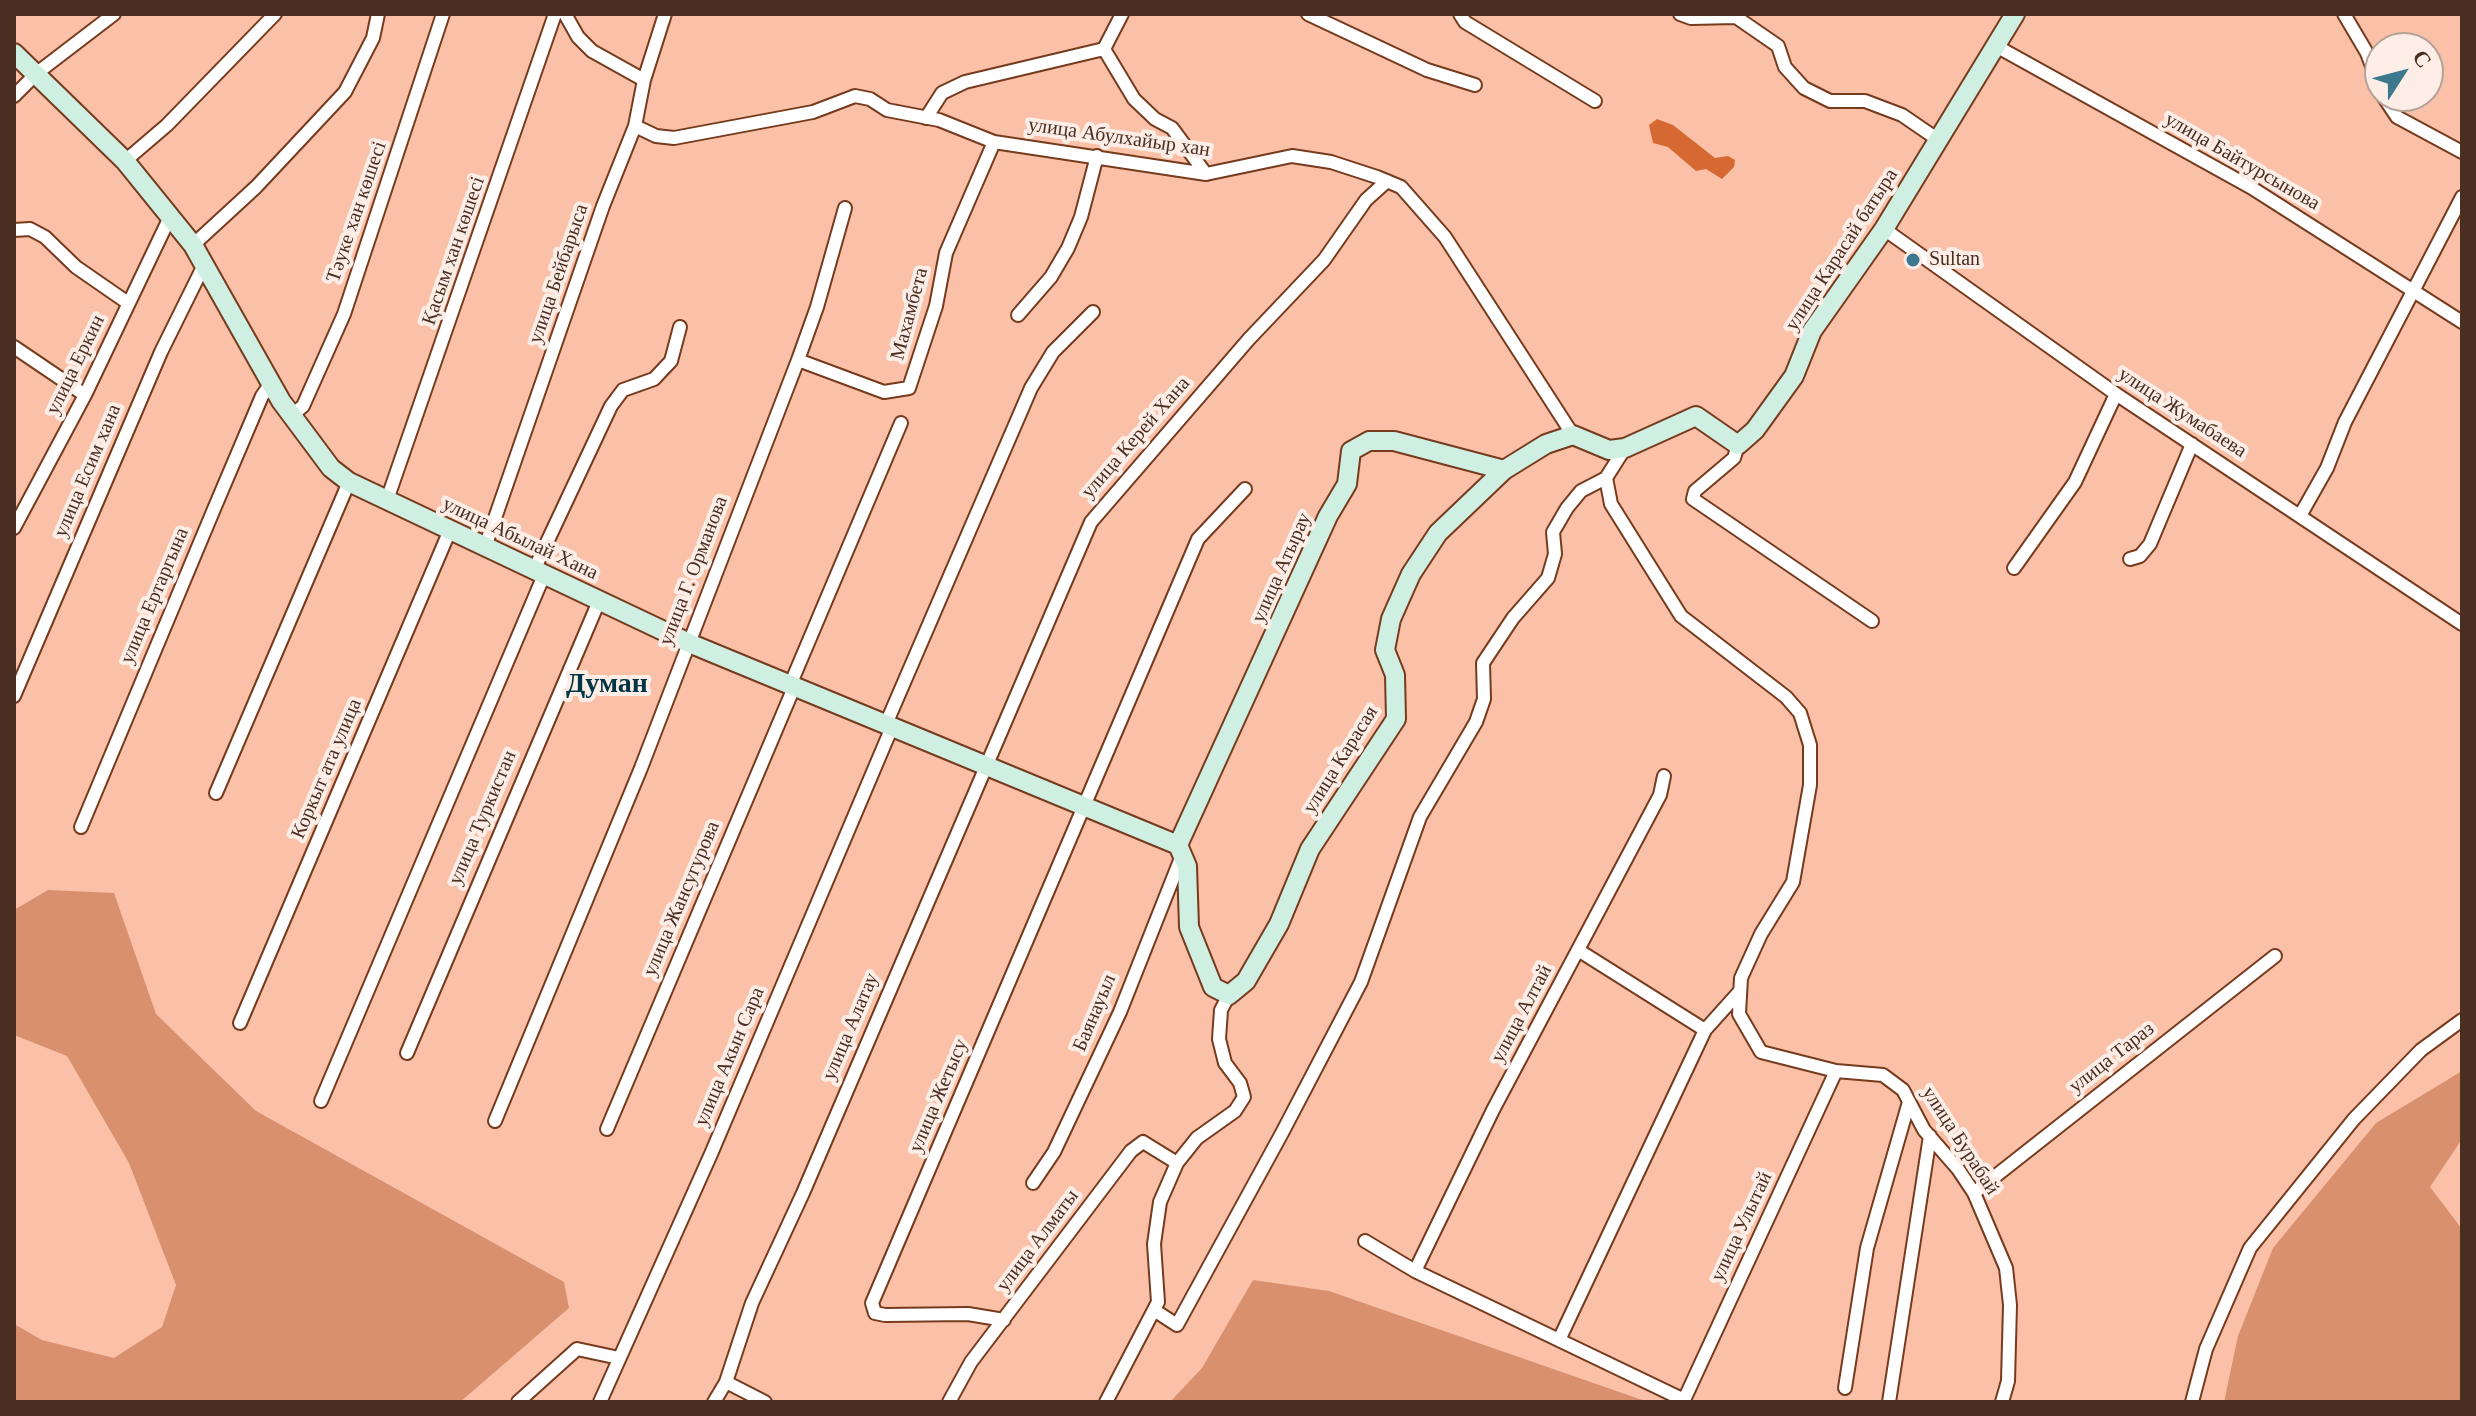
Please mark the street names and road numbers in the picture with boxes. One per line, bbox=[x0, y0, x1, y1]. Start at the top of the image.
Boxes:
street label: улица Байтурсынова bbox=[2160, 108, 2324, 216]
street label: улица Абулхайыр хан bbox=[1027, 113, 1211, 163]
street label: Тәуке хан көшесі bbox=[322, 138, 392, 286]
street label: улица Карасай батыра bbox=[1781, 164, 1903, 336]
street label: Қасым хан көшесі bbox=[417, 174, 491, 328]
street label: улица Бейбарыса bbox=[524, 201, 594, 347]
street label: Махамбета bbox=[886, 265, 934, 363]
street label: улица Еркин bbox=[42, 311, 110, 419]
street label: улица Жумабаева bbox=[2113, 363, 2251, 463]
street label: улица Керей Хана bbox=[1077, 372, 1195, 504]
street label: улица Есим хана bbox=[49, 401, 127, 541]
street label: улица Абылай Хана bbox=[438, 492, 602, 586]
street label: улица Г. Орманова bbox=[654, 493, 734, 649]
street label: улица Атырау bbox=[1247, 509, 1317, 627]
street label: улица Ертаргына bbox=[116, 524, 194, 668]
street label: Коркыт ата улица bbox=[287, 695, 367, 843]
street label: улица Карасая bbox=[1298, 702, 1384, 818]
street label: улица Туркистан bbox=[444, 747, 522, 889]
street label: улица Жансугурова bbox=[638, 818, 726, 980]
street label: улица Алтай bbox=[1486, 961, 1558, 1067]
street label: улица Алатау bbox=[818, 970, 884, 1084]
street label: Баянауыл bbox=[1068, 971, 1122, 1055]
street label: улица Акын Сара bbox=[690, 984, 770, 1130]
street label: улица Тараз bbox=[2065, 1017, 2159, 1099]
street label: улица Жетысу bbox=[904, 1036, 974, 1156]
street label: улица Бурабай bbox=[1916, 1082, 2004, 1200]
street label: улица Улытай bbox=[1706, 1168, 1778, 1286]
street label: улица Алматы bbox=[992, 1185, 1084, 1297]

